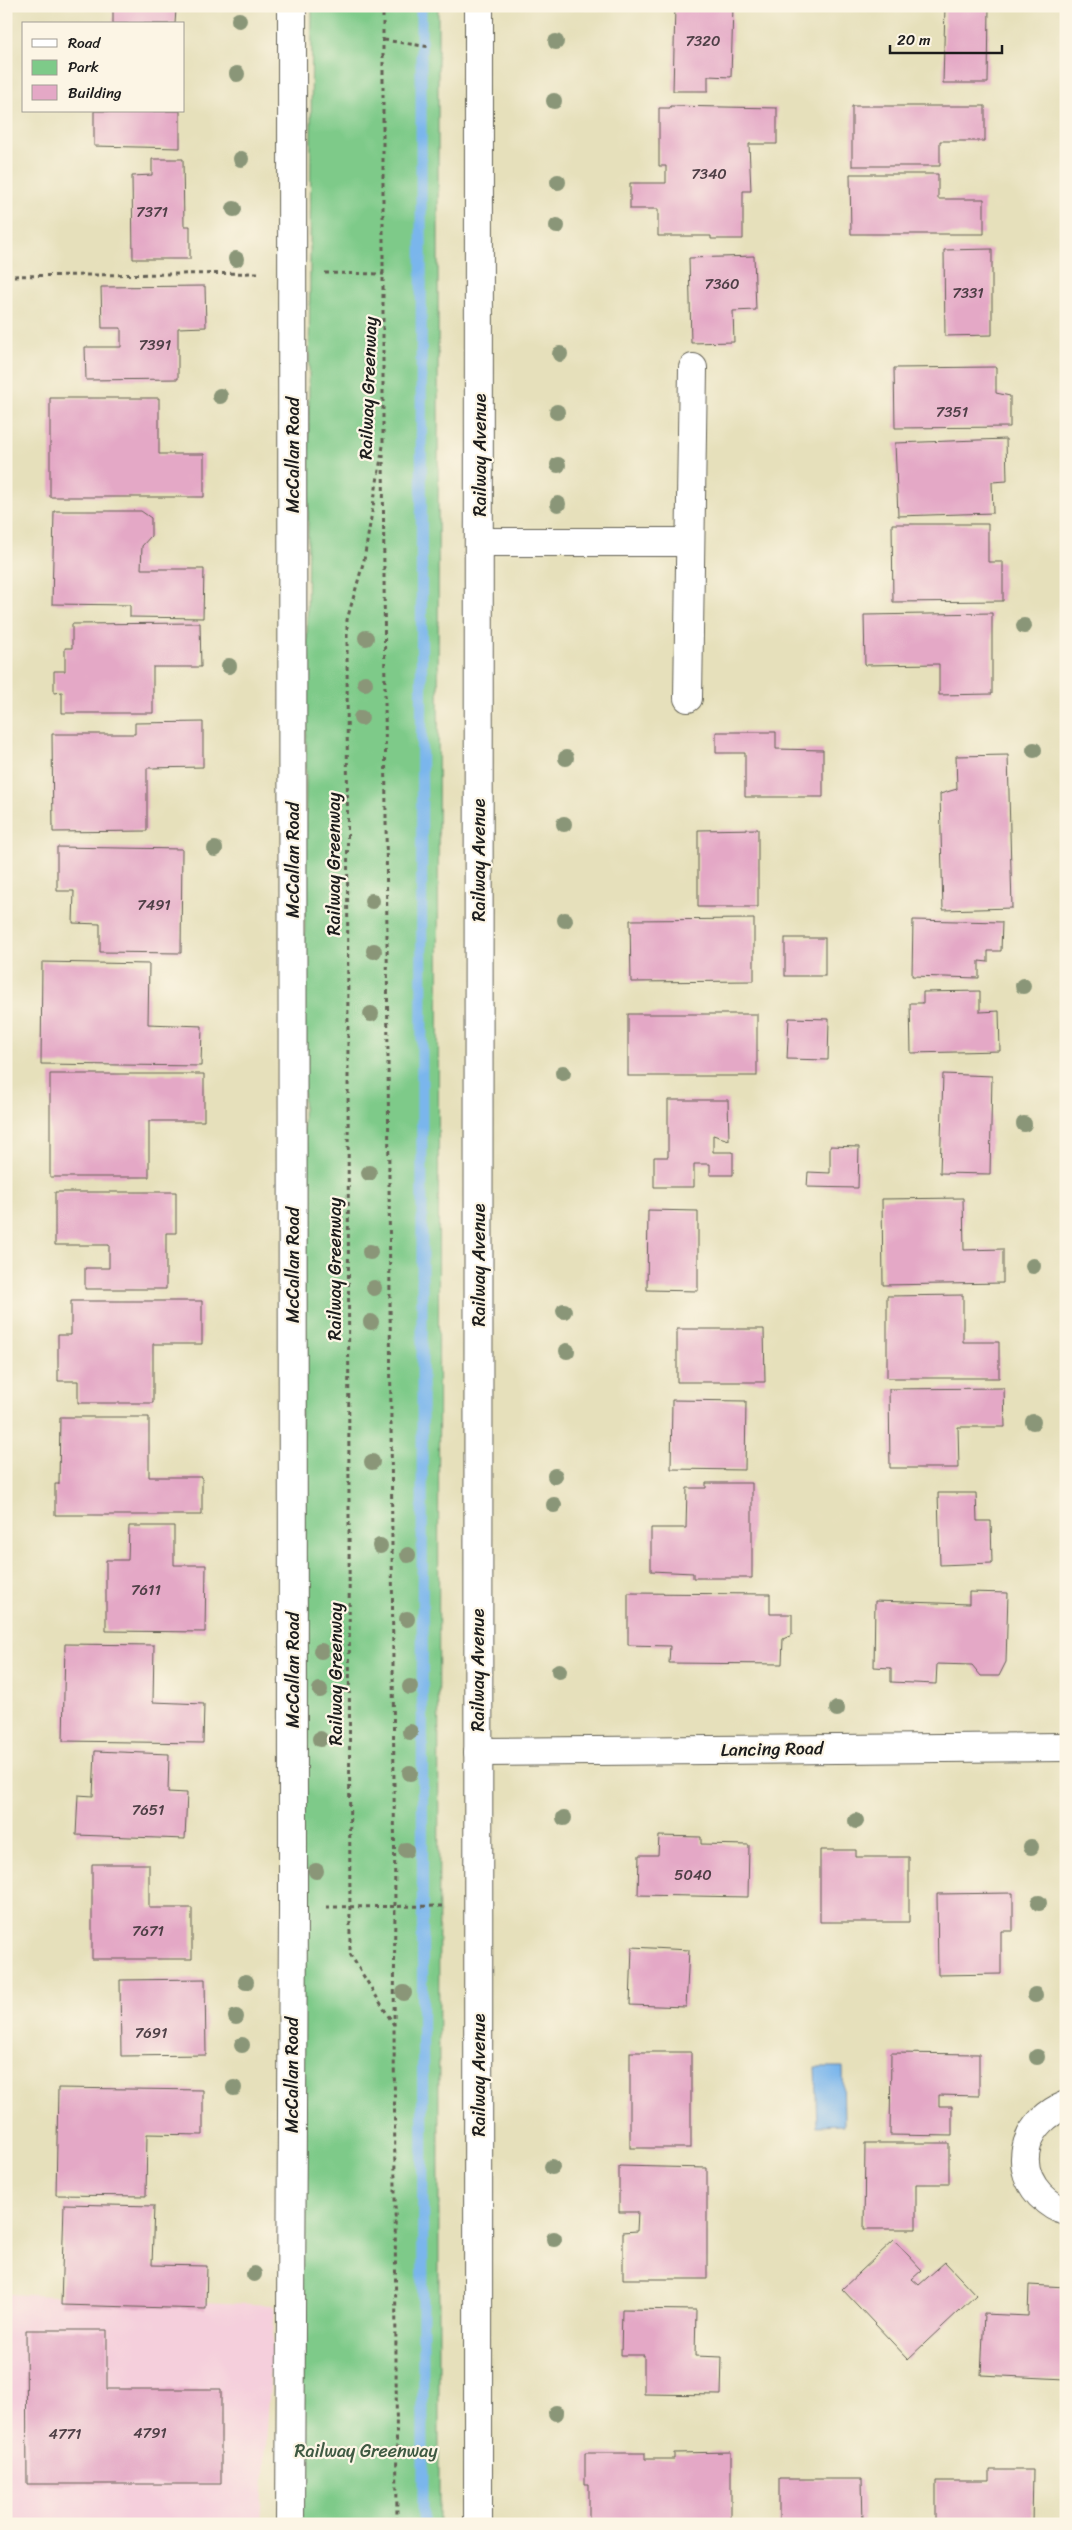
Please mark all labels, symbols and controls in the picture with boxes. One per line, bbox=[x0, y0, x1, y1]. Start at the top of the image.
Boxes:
legend bbox=[22, 22, 185, 112]
scale bar bbox=[890, 22, 1002, 54]
text: 20 m bbox=[897, 27, 931, 53]
house number: 7320 bbox=[686, 28, 720, 54]
text: Road bbox=[68, 30, 101, 56]
text: Park bbox=[68, 54, 99, 80]
text: Building bbox=[68, 80, 122, 106]
house number: 7340 bbox=[691, 161, 727, 187]
house number: 7371 bbox=[136, 199, 168, 225]
house number: 7360 bbox=[705, 271, 739, 297]
house number: 7331 bbox=[952, 280, 984, 306]
street label: Railway Greenway bbox=[350, 315, 387, 460]
house number: 7391 bbox=[139, 332, 171, 358]
street label: Railway Avenue bbox=[464, 393, 496, 516]
street label: McCallan Road bbox=[277, 396, 309, 513]
house number: 7351 bbox=[936, 399, 968, 425]
street label: Railway Greenway bbox=[318, 792, 350, 936]
street label: Railway Avenue bbox=[463, 798, 495, 921]
street label: McCallan Road bbox=[277, 801, 309, 918]
house number: 7491 bbox=[137, 892, 171, 918]
street label: Railway Greenway bbox=[319, 1197, 351, 1341]
street label: Railway Avenue bbox=[463, 1203, 495, 1326]
street label: McCallan Road bbox=[277, 1206, 309, 1323]
house number: 7611 bbox=[131, 1577, 161, 1603]
street label: Railway Greenway bbox=[320, 1602, 352, 1746]
street label: Railway Avenue bbox=[462, 1608, 494, 1731]
street label: McCallan Road bbox=[277, 1611, 309, 1728]
street label: Lancing Road bbox=[720, 1732, 825, 1766]
house number: 7651 bbox=[132, 1797, 164, 1823]
house number: 5040 bbox=[674, 1862, 712, 1888]
house number: 7671 bbox=[132, 1918, 164, 1944]
street label: Railway Avenue bbox=[463, 2013, 495, 2136]
street label: McCallan Road bbox=[276, 2016, 308, 2133]
house number: 7691 bbox=[135, 2020, 167, 2046]
house number: 4791 bbox=[133, 2420, 167, 2446]
house number: 4771 bbox=[49, 2421, 81, 2447]
park label: Railway Greenway bbox=[294, 2435, 438, 2467]

